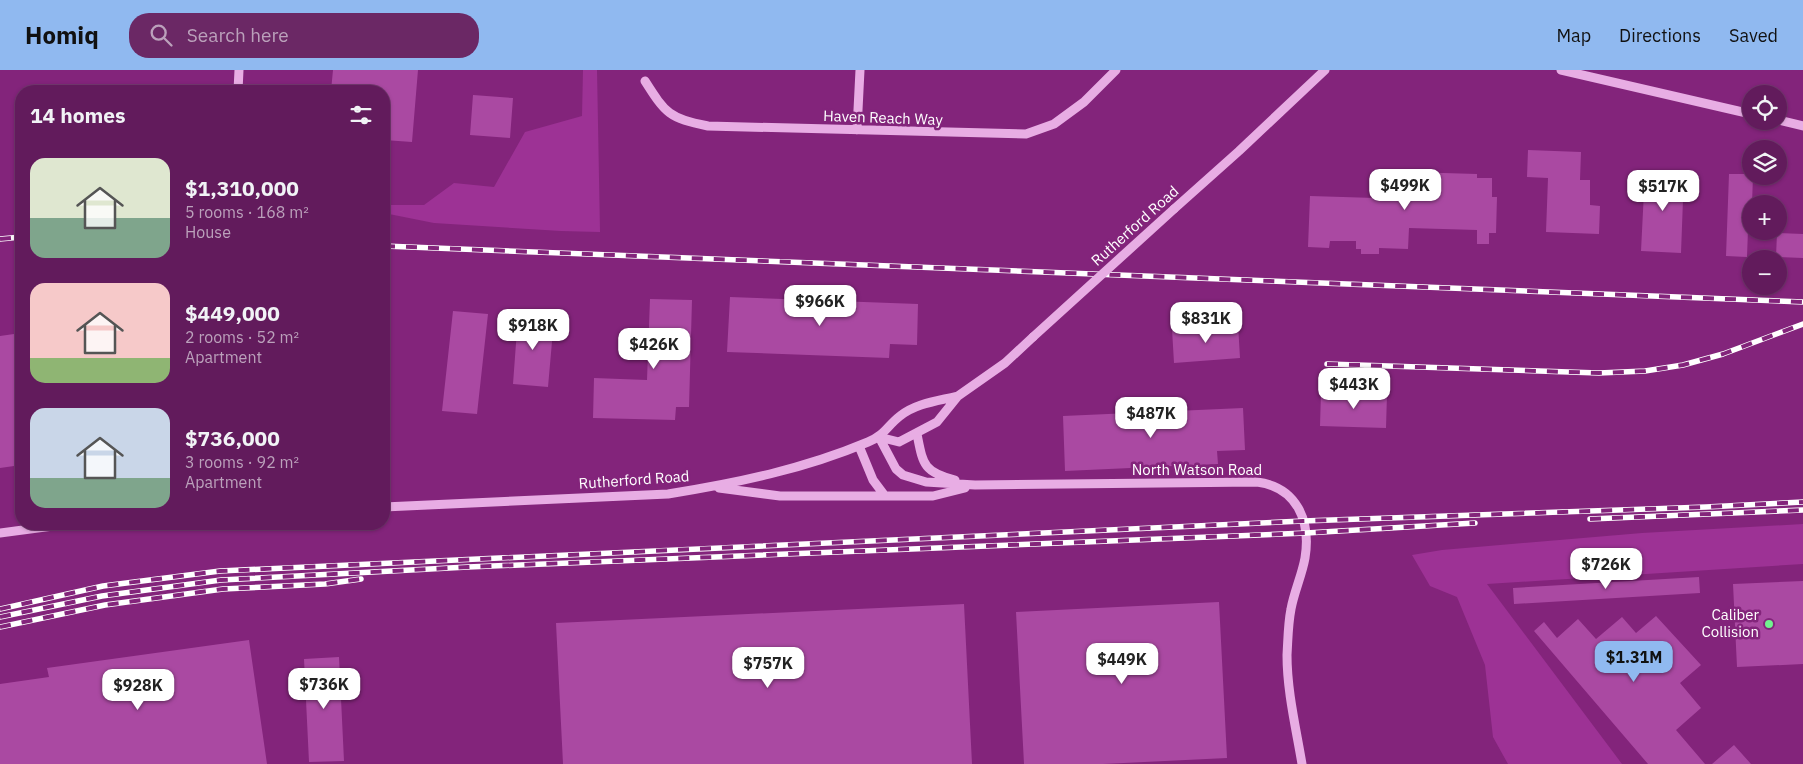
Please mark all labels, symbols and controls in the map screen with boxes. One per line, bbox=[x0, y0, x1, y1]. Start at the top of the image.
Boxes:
search box bbox=[129, 13, 479, 58]
text: Homiq bbox=[25, 19, 99, 51]
icon: search bbox=[147, 21, 175, 49]
text: Search here bbox=[187, 23, 289, 47]
text: Map bbox=[1556, 24, 1591, 47]
text: Directions bbox=[1619, 24, 1701, 47]
text: Saved bbox=[1729, 24, 1778, 47]
map controls bbox=[1742, 85, 1787, 295]
button: locate bbox=[1742, 85, 1787, 130]
text: 14 homes bbox=[30, 101, 126, 129]
icon: filters bbox=[347, 101, 375, 129]
street label: Haven Reach Way bbox=[823, 106, 944, 129]
button: layers bbox=[1742, 140, 1787, 185]
pin: $499K bbox=[1370, 168, 1440, 211]
pin: $517K bbox=[1628, 170, 1698, 212]
text: $1,310,000 bbox=[185, 174, 299, 202]
text: $499K bbox=[1380, 175, 1430, 195]
text: $517K bbox=[1638, 176, 1688, 196]
icon: home bbox=[70, 178, 130, 238]
street label: Rutherford Road bbox=[1087, 181, 1182, 270]
button: + bbox=[1742, 195, 1787, 240]
text: 5 rooms · 168 m² bbox=[185, 202, 309, 222]
text: House bbox=[185, 222, 231, 242]
button: − bbox=[1742, 250, 1787, 295]
pin: $966K bbox=[785, 284, 855, 327]
text: $966K bbox=[795, 291, 845, 311]
text: $449,000 bbox=[185, 299, 280, 327]
pin: $831K bbox=[1171, 302, 1241, 344]
icon: home bbox=[70, 303, 130, 363]
pin: $918K bbox=[498, 308, 568, 351]
text: $831K bbox=[1181, 308, 1231, 328]
text: $918K bbox=[508, 315, 558, 335]
text: 2 rooms · 52 m² bbox=[185, 327, 299, 347]
pin: $426K bbox=[619, 328, 689, 370]
text: $426K bbox=[629, 334, 679, 354]
text: Apartment bbox=[185, 347, 262, 367]
pin: $443K bbox=[1319, 368, 1389, 410]
text: $443K bbox=[1329, 374, 1379, 394]
pin: $487K bbox=[1116, 396, 1186, 439]
text: $487K bbox=[1126, 403, 1176, 423]
text: $736,000 bbox=[185, 424, 280, 452]
icon: home bbox=[70, 428, 130, 488]
text: 3 rooms · 92 m² bbox=[185, 452, 299, 472]
street label: North Watson Road bbox=[1132, 460, 1262, 479]
street label: Rutherford Road bbox=[578, 466, 690, 493]
text: Apartment bbox=[185, 472, 262, 492]
pin: $726K bbox=[1571, 548, 1641, 590]
text: $726K bbox=[1581, 554, 1631, 574]
place label: Caliber Collision bbox=[1701, 605, 1759, 641]
marker: Caliber Collision bbox=[1763, 618, 1775, 630]
pin: $1.31M bbox=[1593, 640, 1675, 683]
pin: $449K bbox=[1087, 642, 1157, 685]
pin: $757K bbox=[733, 646, 803, 689]
text: $1.31M bbox=[1606, 647, 1662, 667]
text: $449K bbox=[1097, 649, 1147, 669]
text: $757K bbox=[743, 653, 793, 673]
pin: $928K bbox=[103, 668, 173, 711]
pin: $736K bbox=[289, 668, 359, 710]
text: $736K bbox=[299, 674, 349, 694]
text: $928K bbox=[113, 675, 163, 695]

